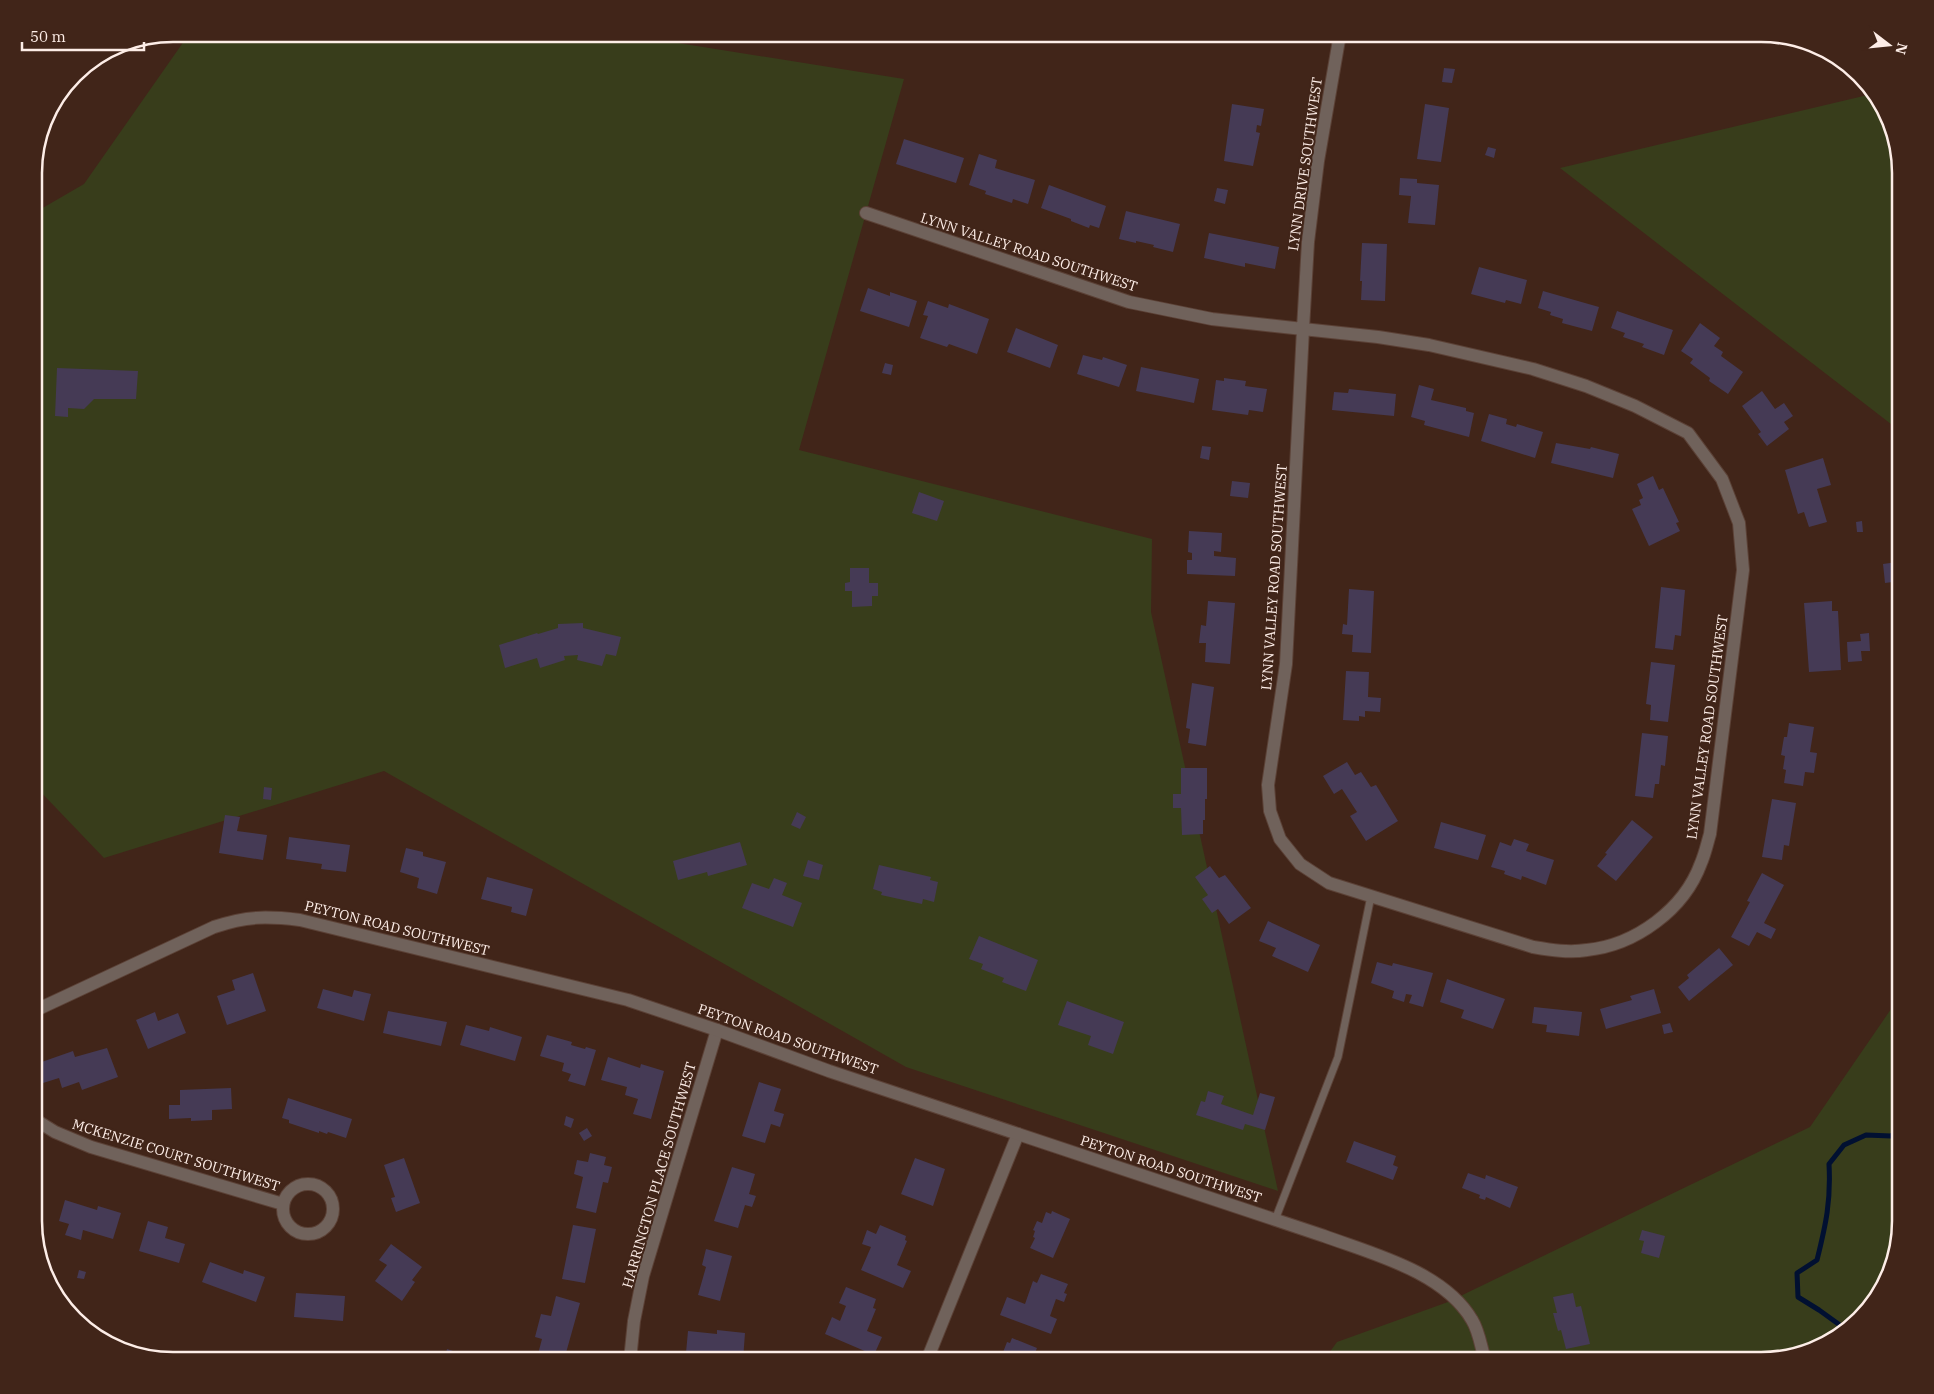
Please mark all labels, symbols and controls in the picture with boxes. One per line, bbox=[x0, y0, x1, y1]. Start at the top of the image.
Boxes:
scale bar bbox=[22, 20, 145, 52]
north arrow bbox=[1864, 20, 1914, 70]
text: 50 m bbox=[30, 27, 66, 46]
text: N bbox=[1891, 41, 1912, 56]
street label: LYNN DRIVE SOUTHWEST bbox=[1284, 76, 1326, 252]
street label: LYNN VALLEY ROAD SOUTHWEST bbox=[918, 208, 1140, 296]
street label: LYNN VALLEY ROAD SOUTHWEST bbox=[1257, 463, 1291, 691]
street label: LYNN VALLEY ROAD SOUTHWEST bbox=[1682, 613, 1732, 841]
street label: PEYTON ROAD SOUTHWEST bbox=[303, 896, 491, 960]
street label: PEYTON ROAD SOUTHWEST bbox=[695, 1000, 881, 1078]
street label: HARRINGTON PLACE SOUTHWEST bbox=[618, 1060, 700, 1290]
street label: MCKENZIE COURT SOUTHWEST bbox=[70, 1115, 282, 1195]
street label: PEYTON ROAD SOUTHWEST bbox=[1078, 1131, 1264, 1207]

